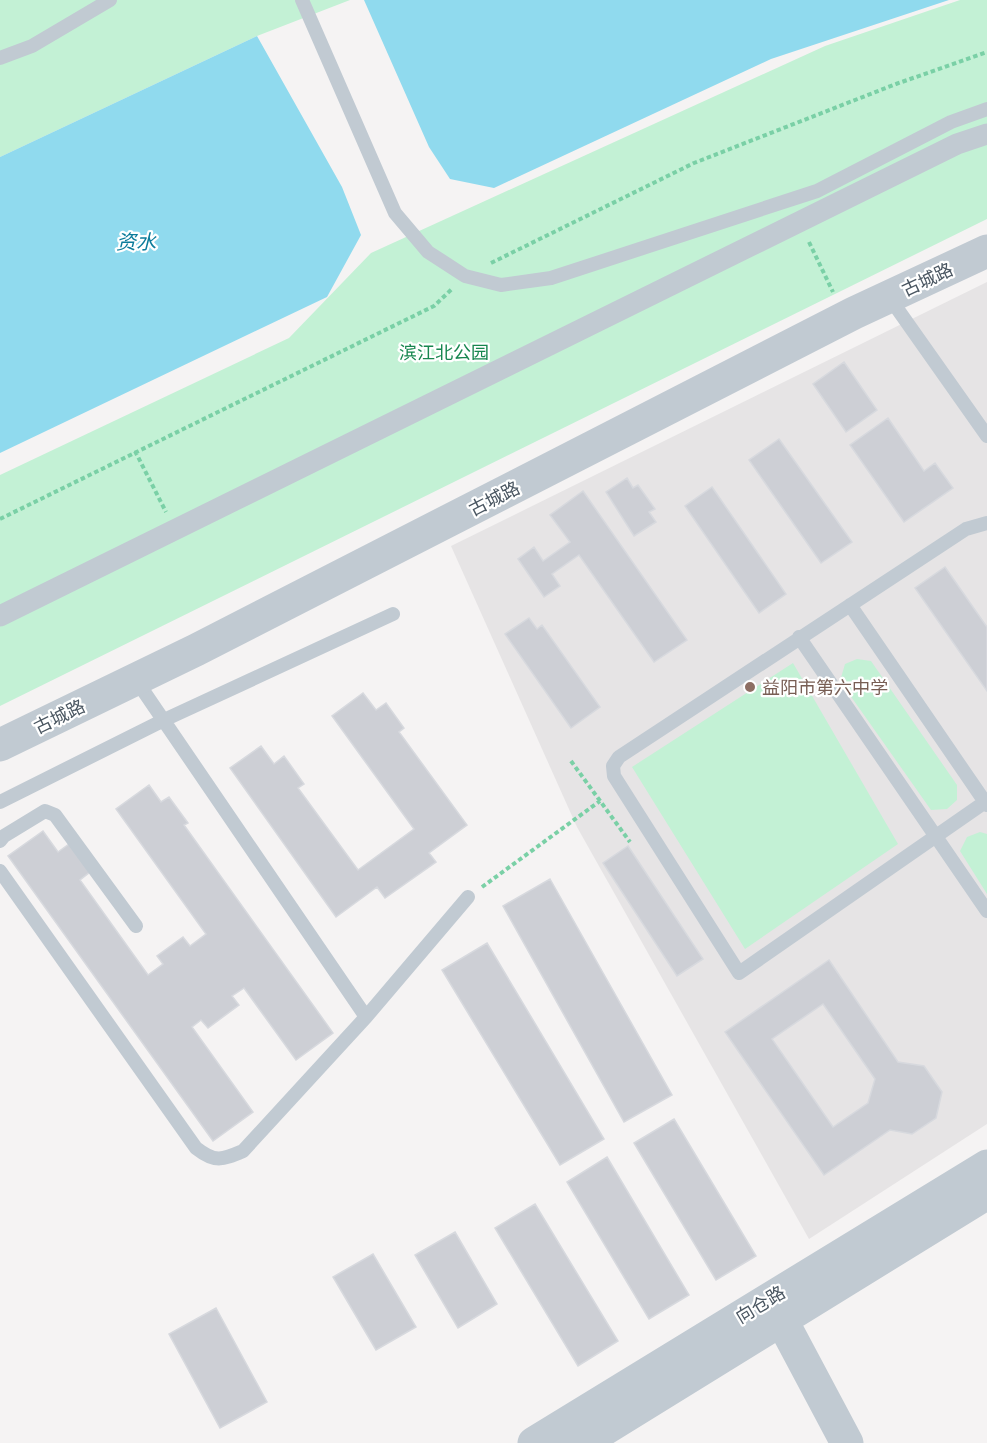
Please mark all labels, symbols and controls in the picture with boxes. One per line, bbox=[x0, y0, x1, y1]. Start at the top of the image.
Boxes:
water label: 资水 bbox=[116, 229, 157, 253]
street label: 古城路 bbox=[898, 258, 956, 300]
park label: 滨江北公园 bbox=[399, 341, 489, 363]
street label: 古城路 bbox=[465, 476, 523, 520]
place label: 益阳市第六中学 bbox=[762, 676, 888, 698]
marker: 益阳市第六中学 bbox=[743, 680, 757, 694]
street label: 古城路 bbox=[30, 694, 88, 738]
street label: 向仓路 bbox=[731, 1281, 789, 1327]

